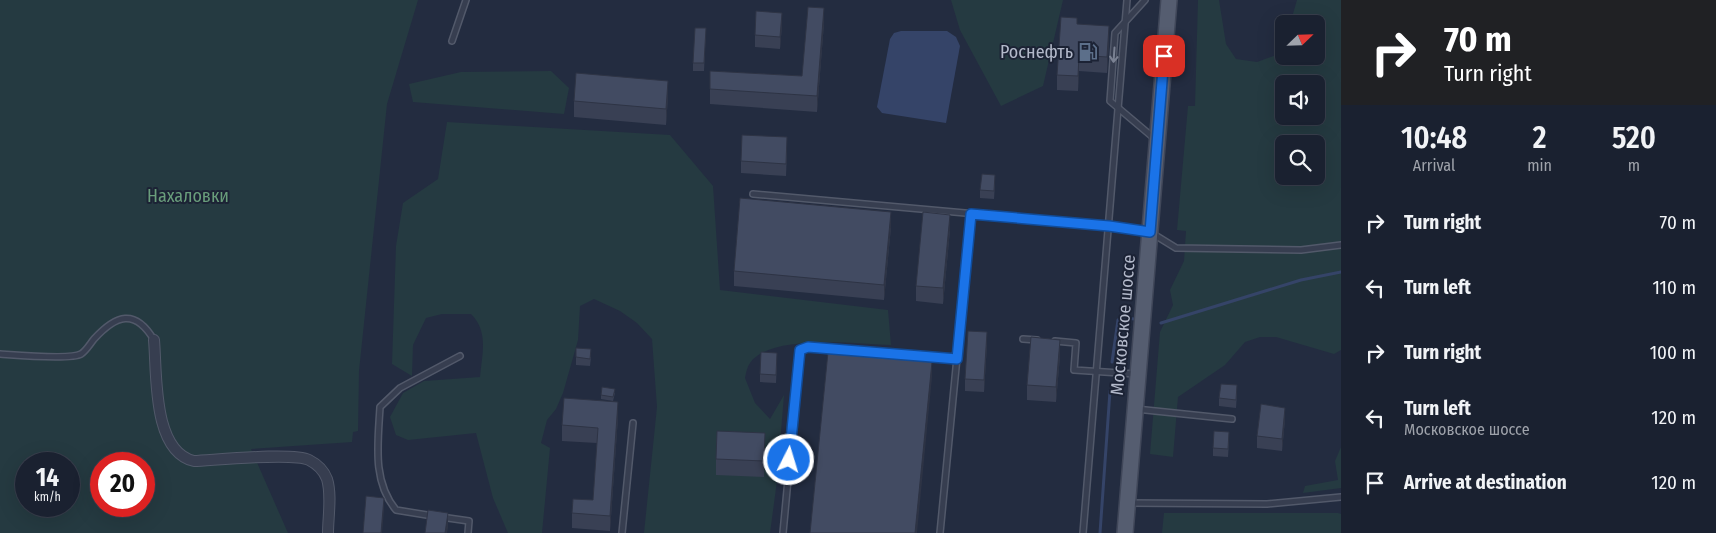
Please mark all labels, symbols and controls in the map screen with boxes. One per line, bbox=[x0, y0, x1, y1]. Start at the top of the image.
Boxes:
north arrow bbox=[1275, 15, 1325, 65]
map controls bbox=[1275, 15, 1325, 185]
text: 70 m bbox=[1444, 18, 1512, 60]
icon: right bbox=[1361, 20, 1426, 85]
pin bbox=[1143, 35, 1185, 77]
place label: Роснефть bbox=[1000, 41, 1073, 63]
fuel station icon: Роснефть bbox=[1077, 41, 1099, 63]
icon: arrive bbox=[1150, 42, 1178, 70]
one-way arrow bbox=[1109, 46, 1118, 62]
text: Turn right bbox=[1444, 60, 1532, 87]
button: sound bbox=[1275, 75, 1325, 125]
text: 10:48 bbox=[1401, 120, 1467, 156]
text: 2 bbox=[1533, 120, 1546, 156]
text: 520 bbox=[1612, 120, 1656, 156]
button: search bbox=[1275, 135, 1325, 185]
text: Arrival bbox=[1413, 156, 1455, 175]
text: min bbox=[1527, 156, 1552, 175]
text: m bbox=[1628, 156, 1640, 175]
park label: Нахаловки bbox=[147, 185, 229, 207]
icon: right bbox=[1361, 209, 1389, 237]
text: Turn right bbox=[1404, 211, 1481, 234]
text: 70 m bbox=[1660, 211, 1696, 234]
street label: Московское шоссе bbox=[1106, 254, 1140, 396]
icon: left bbox=[1361, 274, 1389, 302]
text: Turn left bbox=[1404, 276, 1471, 299]
text: 110 m bbox=[1652, 276, 1696, 299]
icon: right bbox=[1361, 339, 1389, 367]
text: Turn right bbox=[1404, 341, 1481, 364]
text: 100 m bbox=[1650, 341, 1696, 364]
text: Turn left bbox=[1404, 397, 1471, 420]
icon: left bbox=[1361, 404, 1389, 432]
text: 120 m bbox=[1651, 406, 1696, 429]
text: Московское шоссе bbox=[1404, 420, 1530, 439]
position arrow bbox=[762, 433, 814, 485]
speed limit sign: 20 bbox=[90, 452, 155, 517]
text: 14 bbox=[36, 463, 59, 493]
icon: arrive bbox=[1361, 469, 1389, 497]
text: Arrive at destination bbox=[1404, 471, 1567, 494]
text: 120 m bbox=[1651, 471, 1696, 494]
text: km/h bbox=[34, 490, 61, 504]

